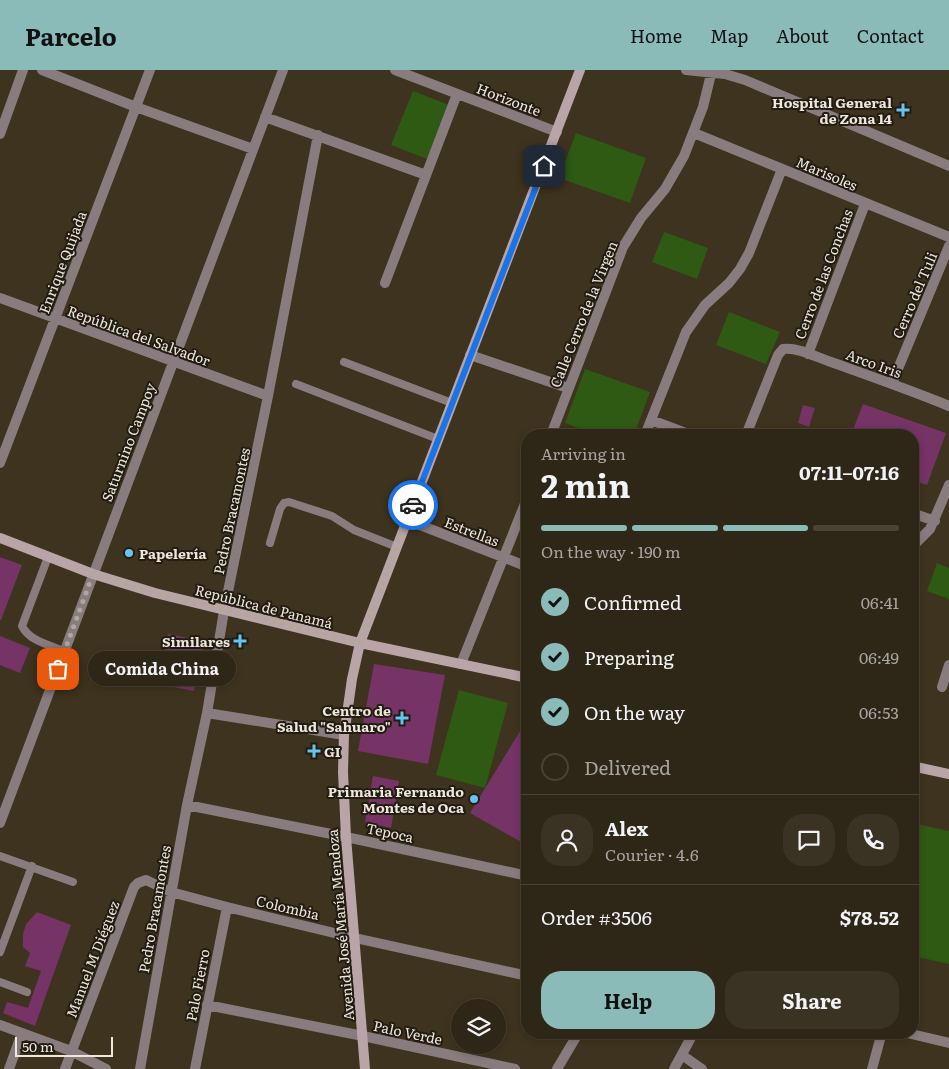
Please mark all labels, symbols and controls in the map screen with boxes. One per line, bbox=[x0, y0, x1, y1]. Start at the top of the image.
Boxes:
text: Parcelo bbox=[25, 18, 117, 53]
text: Home bbox=[630, 22, 682, 49]
text: Map bbox=[710, 22, 748, 49]
text: About bbox=[776, 22, 829, 49]
text: Contact bbox=[857, 22, 924, 49]
street label: Horizonte bbox=[474, 78, 544, 120]
place label: Hospital General de Zona 14 bbox=[772, 92, 893, 128]
marker: Hospital General de Zona 14 bbox=[896, 103, 910, 117]
pin bbox=[523, 145, 565, 187]
street label: Marisoles bbox=[793, 151, 861, 195]
icon: home bbox=[530, 152, 558, 180]
street label: Cerro de las Conchas bbox=[789, 206, 857, 342]
street label: Enrique Quijada bbox=[33, 207, 91, 316]
street label: Calle Cerro de la Virgen bbox=[544, 238, 622, 390]
street label: Cerro del Tuli bbox=[887, 248, 941, 341]
street label: República del Salvador bbox=[65, 300, 214, 370]
street label: Arco Iris bbox=[843, 344, 905, 382]
street label: Saturnino Campoy bbox=[96, 379, 160, 504]
text: Arriving in bbox=[541, 441, 626, 465]
street label: Pedro Bracamontes bbox=[208, 446, 254, 576]
text: 07:11–07:16 bbox=[799, 458, 899, 486]
text: 2 min bbox=[541, 460, 630, 508]
courier bbox=[388, 480, 438, 530]
icon: car bbox=[399, 491, 427, 519]
street label: Estrellas bbox=[442, 511, 502, 551]
text: On the way · 190 m bbox=[541, 539, 681, 563]
place label: Papelería bbox=[139, 543, 208, 563]
marker: Papelería bbox=[123, 547, 135, 559]
street label: República de Panamá bbox=[193, 579, 335, 633]
icon: check bbox=[541, 588, 569, 616]
text: Confirmed bbox=[584, 588, 682, 616]
text: 06:41 bbox=[861, 590, 899, 614]
place label: Similares bbox=[162, 631, 230, 651]
marker: Similares bbox=[234, 635, 246, 647]
icon: check bbox=[541, 643, 569, 671]
text: Preparing bbox=[584, 643, 674, 671]
text: 06:49 bbox=[859, 645, 899, 669]
pin bbox=[37, 648, 79, 690]
callout: Comida China bbox=[88, 652, 236, 686]
icon: bag bbox=[44, 655, 72, 683]
text: Comida China bbox=[105, 656, 219, 680]
icon: check bbox=[541, 698, 569, 726]
text: On the way bbox=[584, 698, 685, 726]
place label: Centro de Salud "Sahuaro" bbox=[277, 700, 391, 736]
text: 06:53 bbox=[859, 700, 899, 724]
marker: Centro de Salud "Sahuaro" bbox=[395, 711, 409, 725]
place label: GI bbox=[324, 741, 341, 761]
marker: GI bbox=[308, 745, 320, 757]
text: Delivered bbox=[584, 753, 671, 781]
place label: Primaria Fernando Montes de Oca bbox=[328, 781, 465, 817]
marker: Primaria Fernando Montes de Oca bbox=[468, 793, 480, 805]
button: person bbox=[541, 814, 593, 866]
text: Alex bbox=[605, 814, 648, 842]
button: chat bbox=[783, 814, 835, 866]
button: phone bbox=[847, 814, 899, 866]
street label: Tepoca bbox=[365, 817, 416, 847]
street label: Avenida José María Mendoza bbox=[322, 828, 358, 1022]
text: Courier · 4.6 bbox=[605, 842, 699, 866]
street label: Pedro Bracamontes bbox=[133, 844, 175, 974]
street label: Colombia bbox=[254, 890, 322, 924]
street label: Manuel M Diéguez bbox=[61, 898, 124, 1020]
text: Order #3506 bbox=[541, 903, 652, 931]
text: $78.52 bbox=[840, 903, 899, 931]
street label: Palo Fierro bbox=[180, 947, 214, 1023]
button: Help bbox=[541, 971, 715, 1029]
button: Share bbox=[725, 971, 899, 1029]
map controls bbox=[451, 999, 506, 1054]
button: layers bbox=[451, 999, 506, 1054]
street label: Palo Verde bbox=[372, 1015, 444, 1049]
scale bar bbox=[15, 1034, 112, 1057]
text: 50 m bbox=[22, 1036, 54, 1056]

